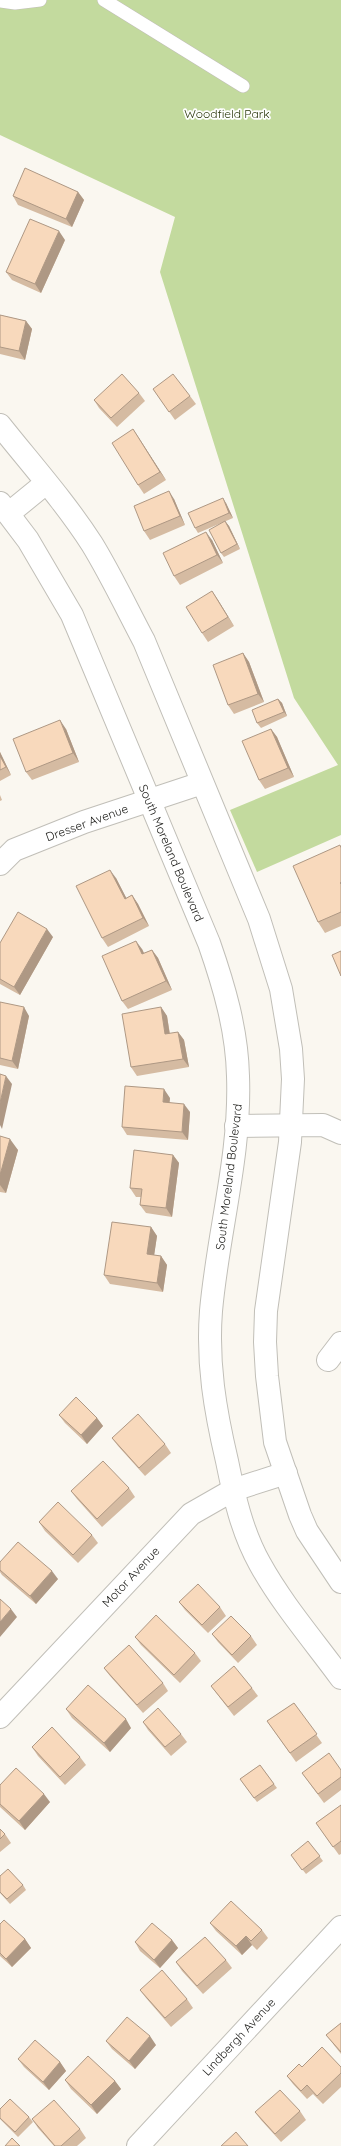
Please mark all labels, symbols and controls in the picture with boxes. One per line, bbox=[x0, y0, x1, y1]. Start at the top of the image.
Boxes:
park label: Woodfield Park bbox=[184, 106, 270, 121]
street label: South Moreland Boulevard bbox=[136, 782, 207, 924]
street label: Dresser Avenue bbox=[44, 801, 130, 844]
street label: South Moreland Boulevard bbox=[212, 1103, 245, 1251]
street label: Motor Avenue bbox=[99, 1543, 163, 1610]
street label: Lindbergh Avenue bbox=[199, 1995, 278, 2078]

